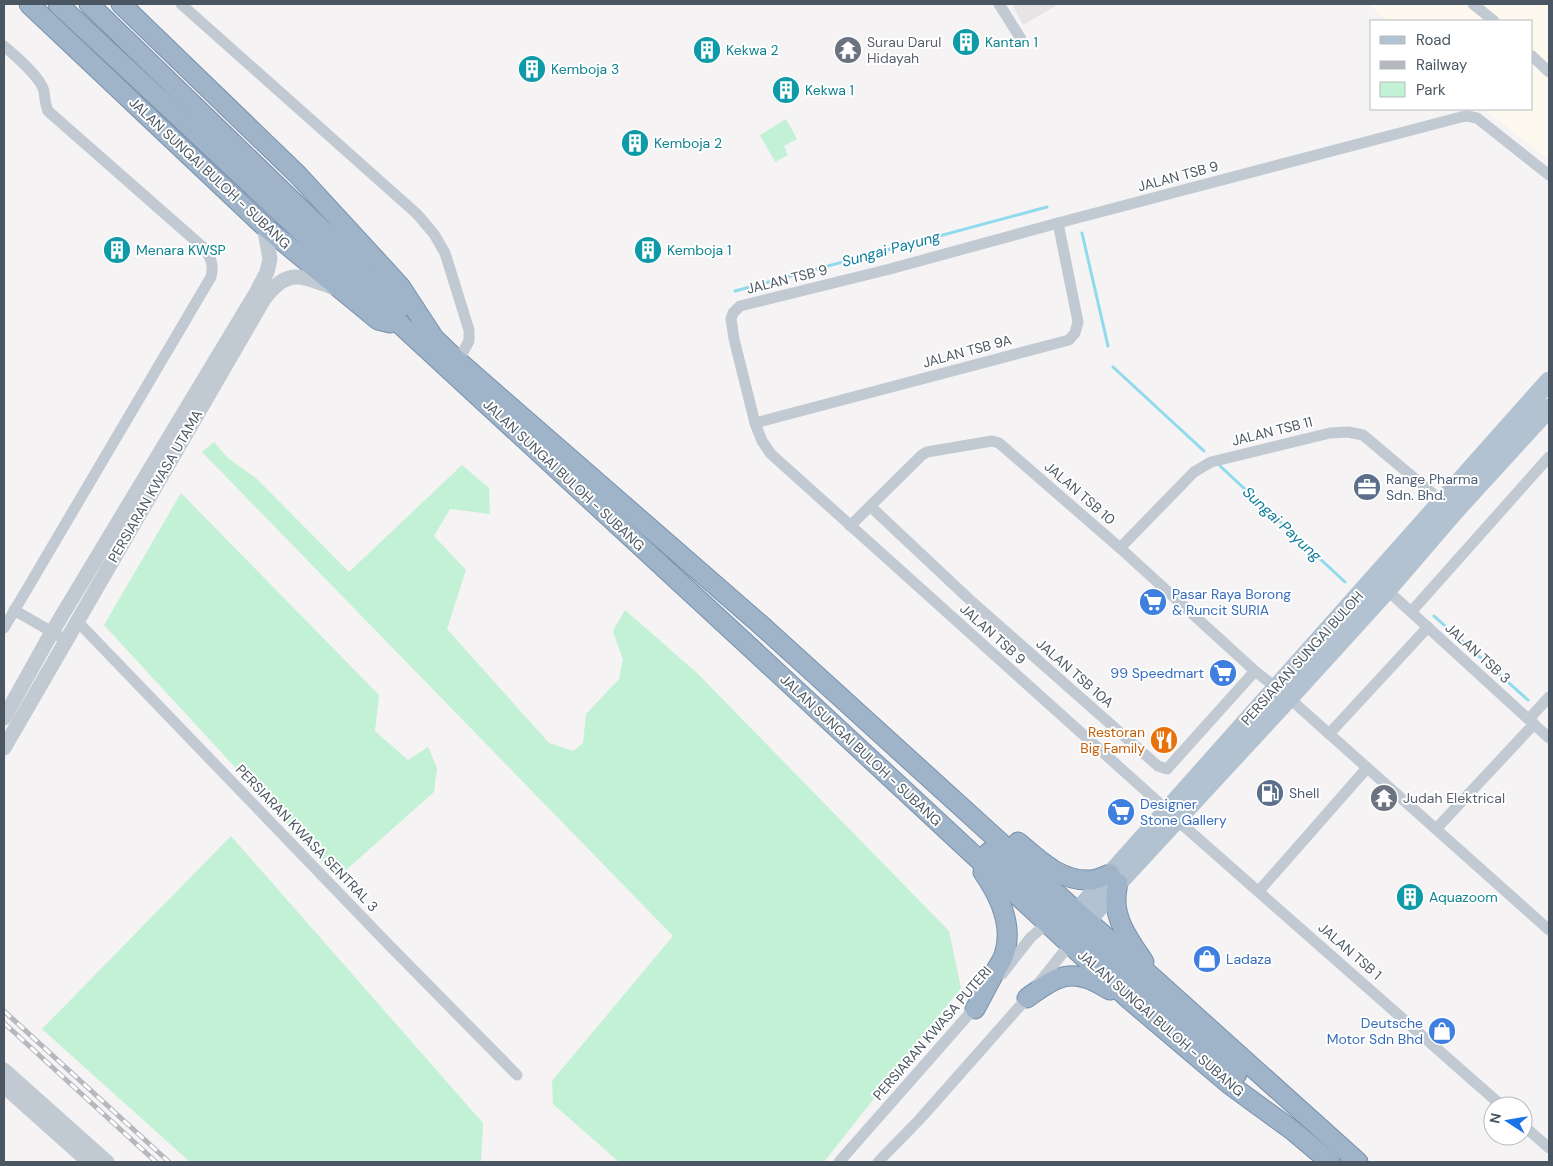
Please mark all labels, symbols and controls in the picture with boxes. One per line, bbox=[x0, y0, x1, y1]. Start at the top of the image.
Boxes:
legend bbox=[1370, 20, 1533, 110]
building icon: Kantan 1 bbox=[951, 27, 981, 57]
text: Road bbox=[1416, 30, 1451, 50]
place label: Surau Darul Hidayah bbox=[867, 33, 941, 67]
place label: Kantan 1 bbox=[985, 33, 1038, 51]
building icon: Kekwa 2 bbox=[692, 35, 722, 65]
temple icon: Surau Darul Hidayah bbox=[833, 35, 863, 65]
place label: Kekwa 2 bbox=[726, 41, 779, 59]
building icon: Kemboja 3 bbox=[517, 54, 547, 84]
text: Railway bbox=[1416, 55, 1468, 75]
place label: Kemboja 3 bbox=[551, 60, 619, 78]
building icon: Kekwa 1 bbox=[771, 75, 801, 105]
text: Park bbox=[1416, 80, 1446, 100]
place label: Kekwa 1 bbox=[805, 81, 854, 99]
street label: JALAN SUNGAI BULOH - SUBANG bbox=[125, 93, 295, 253]
building icon: Kemboja 2 bbox=[620, 128, 650, 158]
place label: Kemboja 2 bbox=[654, 134, 722, 152]
street label: JALAN TSB 9 bbox=[1136, 157, 1220, 195]
water label: Sungai Payung bbox=[840, 226, 943, 272]
building icon: Menara KWSP bbox=[102, 235, 132, 265]
building icon: Kemboja 1 bbox=[633, 235, 663, 265]
place label: Menara KWSP bbox=[136, 241, 226, 259]
place label: Kemboja 1 bbox=[667, 241, 731, 259]
street label: JALAN TSB 9 bbox=[745, 260, 829, 298]
street label: JALAN TSB 9A bbox=[921, 330, 1013, 372]
street label: JALAN SUNGAI BULOH - SUBANG bbox=[479, 395, 649, 555]
street label: PERSIARAN KWASA UTAMA bbox=[104, 406, 206, 566]
street label: JALAN TSB 11 bbox=[1230, 412, 1314, 450]
street label: JALAN TSB 10 bbox=[1041, 457, 1119, 529]
place label: Range Pharma Sdn. Bhd. bbox=[1386, 470, 1478, 504]
office icon: Range Pharma Sdn. Bhd. bbox=[1352, 472, 1382, 502]
water label: Sungai Payung bbox=[1238, 482, 1326, 566]
place label: Pasar Raya Borong & Runcit SURIA bbox=[1172, 585, 1291, 619]
supermarket icon: Pasar Raya Borong & Runcit SURIA bbox=[1138, 587, 1168, 617]
street label: PERSIARAN SUNGAI BULOH bbox=[1237, 587, 1367, 729]
street label: JALAN TSB 9 bbox=[956, 600, 1030, 668]
street label: JALAN TSB 3 bbox=[1441, 619, 1515, 687]
street label: JALAN TSB 10A bbox=[1033, 635, 1117, 711]
supermarket icon: 99 Speedmart bbox=[1208, 658, 1238, 688]
place label: 99 Speedmart bbox=[1110, 664, 1204, 682]
street label: JALAN SUNGAI BULOH - SUBANG bbox=[776, 670, 946, 830]
place label: Restoran Big Family bbox=[1080, 723, 1145, 757]
restaurant icon: Restoran Big Family bbox=[1149, 725, 1179, 755]
street label: PERSIARAN KWASA SENTRAL 3 bbox=[232, 761, 382, 915]
fuel station icon: Shell bbox=[1255, 778, 1285, 808]
temple icon: Judah Elektrical bbox=[1369, 783, 1399, 813]
place label: Shell bbox=[1289, 784, 1319, 802]
place label: Judah Elektrical bbox=[1403, 789, 1505, 807]
place label: Designer Stone Gallery bbox=[1140, 795, 1227, 829]
supermarket icon: Designer Stone Gallery bbox=[1106, 797, 1136, 827]
building icon: Aquazoom bbox=[1395, 882, 1425, 912]
place label: Aquazoom bbox=[1429, 888, 1498, 906]
street label: JALAN TSB 1 bbox=[1315, 919, 1385, 983]
shop icon: Ladaza bbox=[1192, 944, 1222, 974]
street label: JALAN SUNGAI BULOH - SUBANG bbox=[1074, 946, 1248, 1100]
place label: Ladaza bbox=[1226, 950, 1271, 968]
street label: PERSIARAN KWASA PUTERI bbox=[869, 962, 995, 1104]
place label: Deutsche Motor Sdn Bhd bbox=[1327, 1014, 1423, 1048]
shop icon: Deutsche Motor Sdn Bhd bbox=[1427, 1016, 1457, 1046]
north arrow bbox=[1483, 1096, 1533, 1146]
text: N bbox=[1485, 1111, 1505, 1125]

